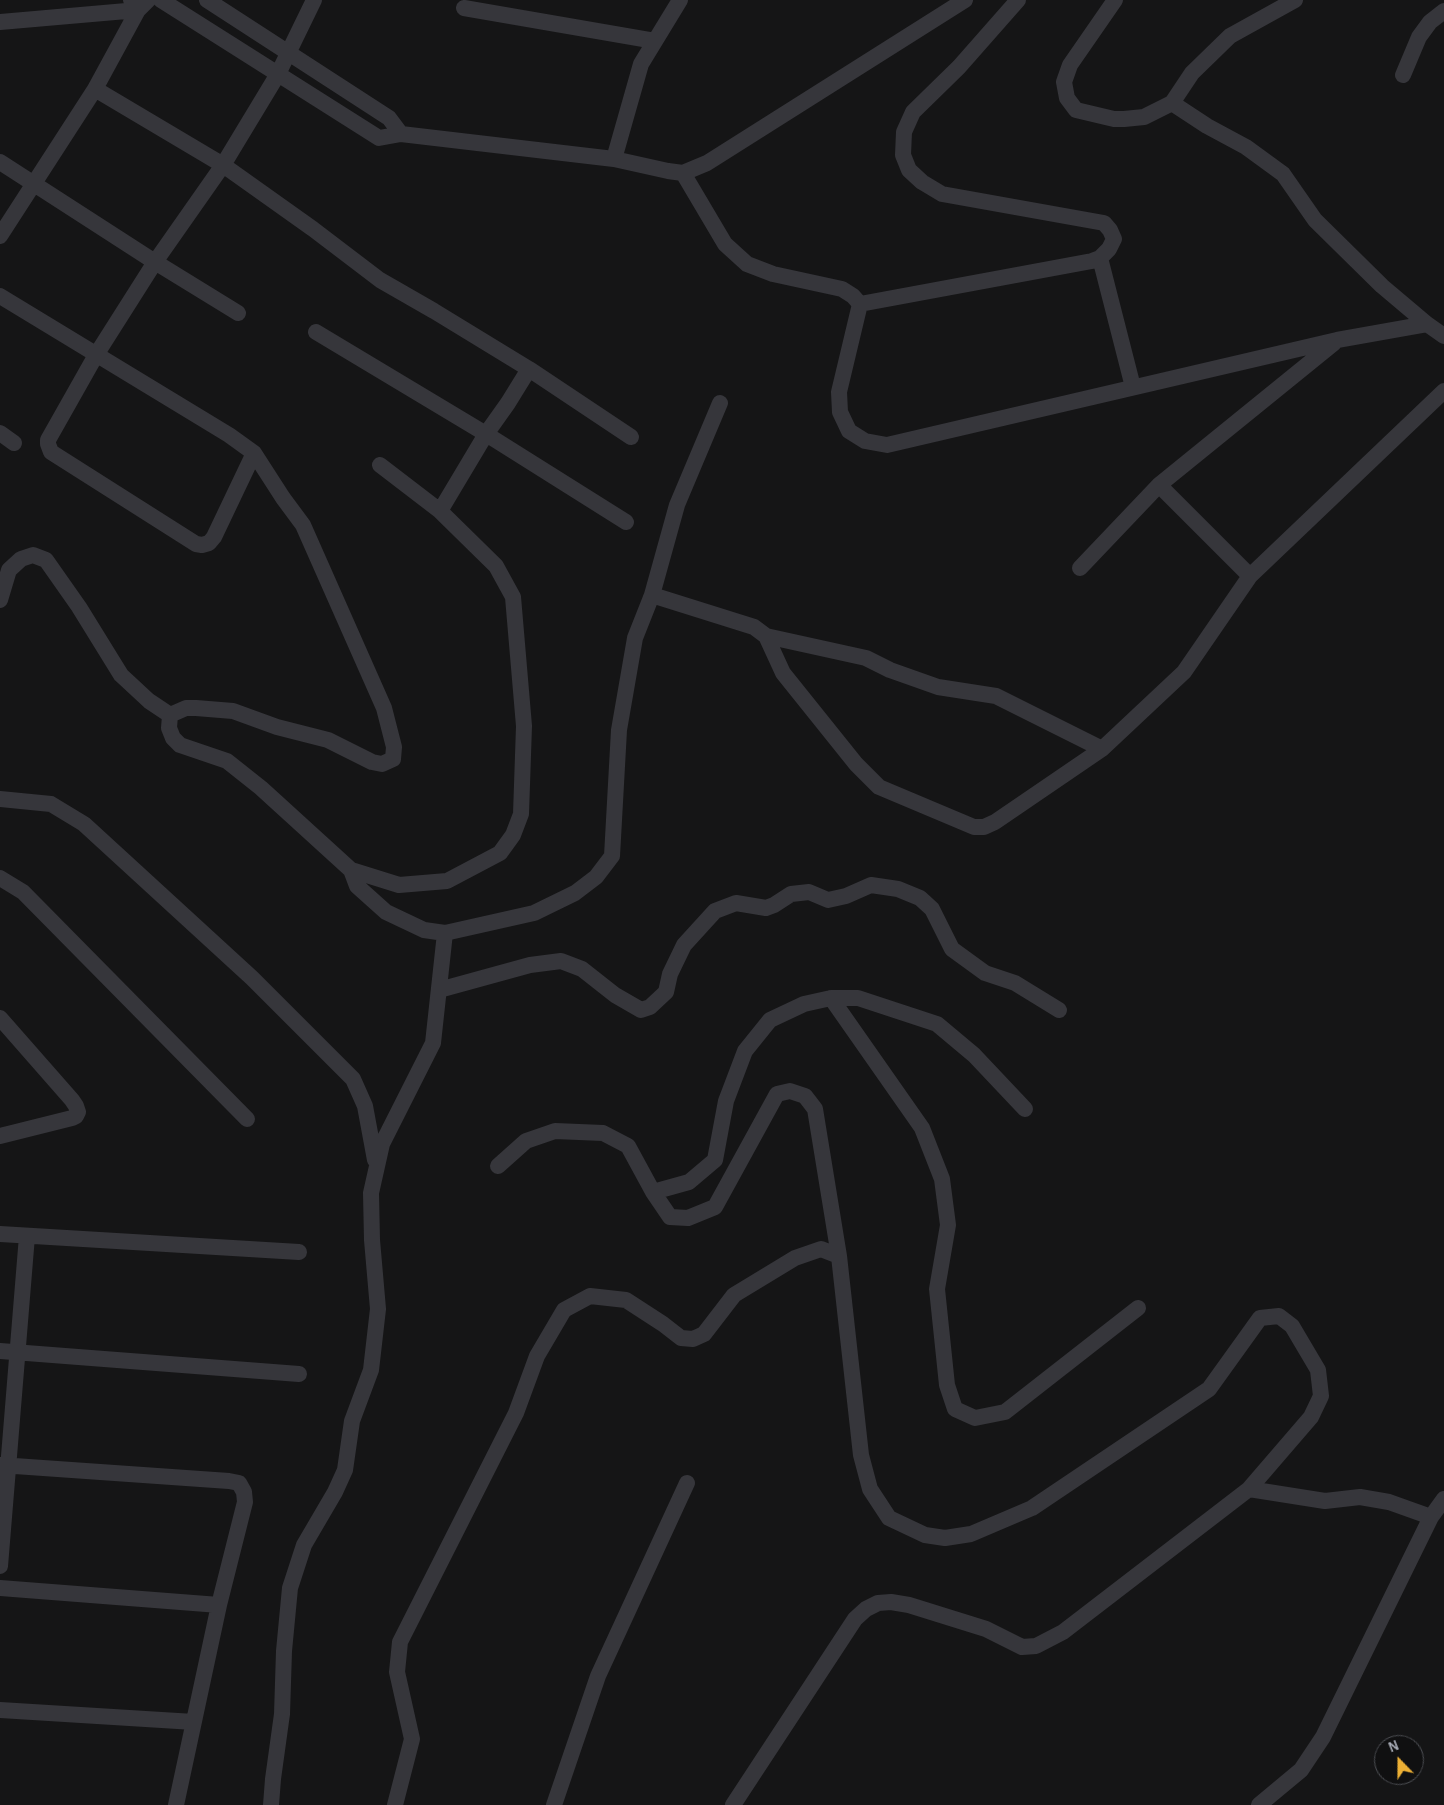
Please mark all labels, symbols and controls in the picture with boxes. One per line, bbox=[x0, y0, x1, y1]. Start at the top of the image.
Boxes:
north arrow bbox=[1374, 1735, 1424, 1785]
text: N bbox=[1387, 1739, 1401, 1755]

